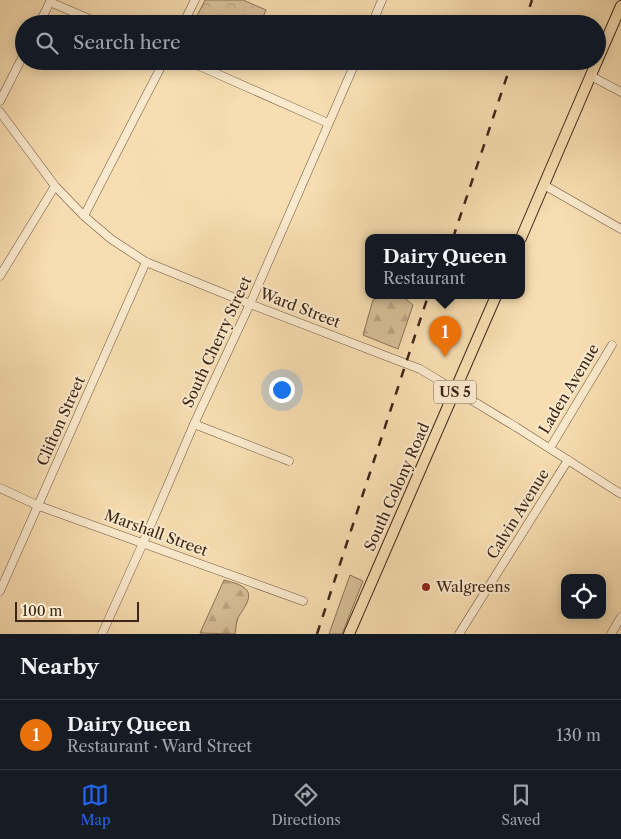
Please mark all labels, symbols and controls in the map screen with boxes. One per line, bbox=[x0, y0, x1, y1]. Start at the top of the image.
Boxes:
search box bbox=[15, 15, 606, 70]
icon: search bbox=[33, 29, 61, 57]
text: Search here bbox=[73, 31, 181, 54]
popup bbox=[365, 234, 525, 299]
text: Dairy Queen bbox=[383, 245, 507, 268]
text: Restaurant bbox=[383, 268, 465, 288]
street label: South Cherry Street bbox=[178, 273, 256, 410]
street label: Ward Street bbox=[256, 283, 344, 332]
pin: 1 bbox=[429, 316, 461, 357]
street label: Laden Avenue bbox=[534, 340, 603, 437]
street label: Clifton Street bbox=[32, 372, 89, 469]
your location bbox=[269, 377, 295, 403]
road number: US 5 bbox=[434, 381, 476, 404]
street label: South Colony Road bbox=[360, 420, 433, 554]
street label: Calvin Avenue bbox=[482, 465, 553, 562]
street label: Marshall Street bbox=[102, 505, 211, 560]
map controls bbox=[561, 574, 606, 619]
button: locate bbox=[561, 574, 606, 619]
place label: Walgreens bbox=[435, 577, 510, 596]
marker: Walgreens bbox=[420, 581, 432, 593]
scale bar bbox=[15, 599, 139, 622]
text: 100 m bbox=[22, 602, 62, 620]
text: Nearby bbox=[20, 654, 99, 679]
text: Dairy Queen bbox=[67, 713, 191, 736]
text: 1 bbox=[32, 725, 40, 745]
text: 130 m bbox=[556, 725, 601, 745]
text: Restaurant · Ward Street bbox=[67, 736, 252, 756]
tab: Map bbox=[80, 781, 111, 829]
tab: Directions bbox=[271, 781, 341, 829]
tab: Saved bbox=[502, 781, 540, 829]

